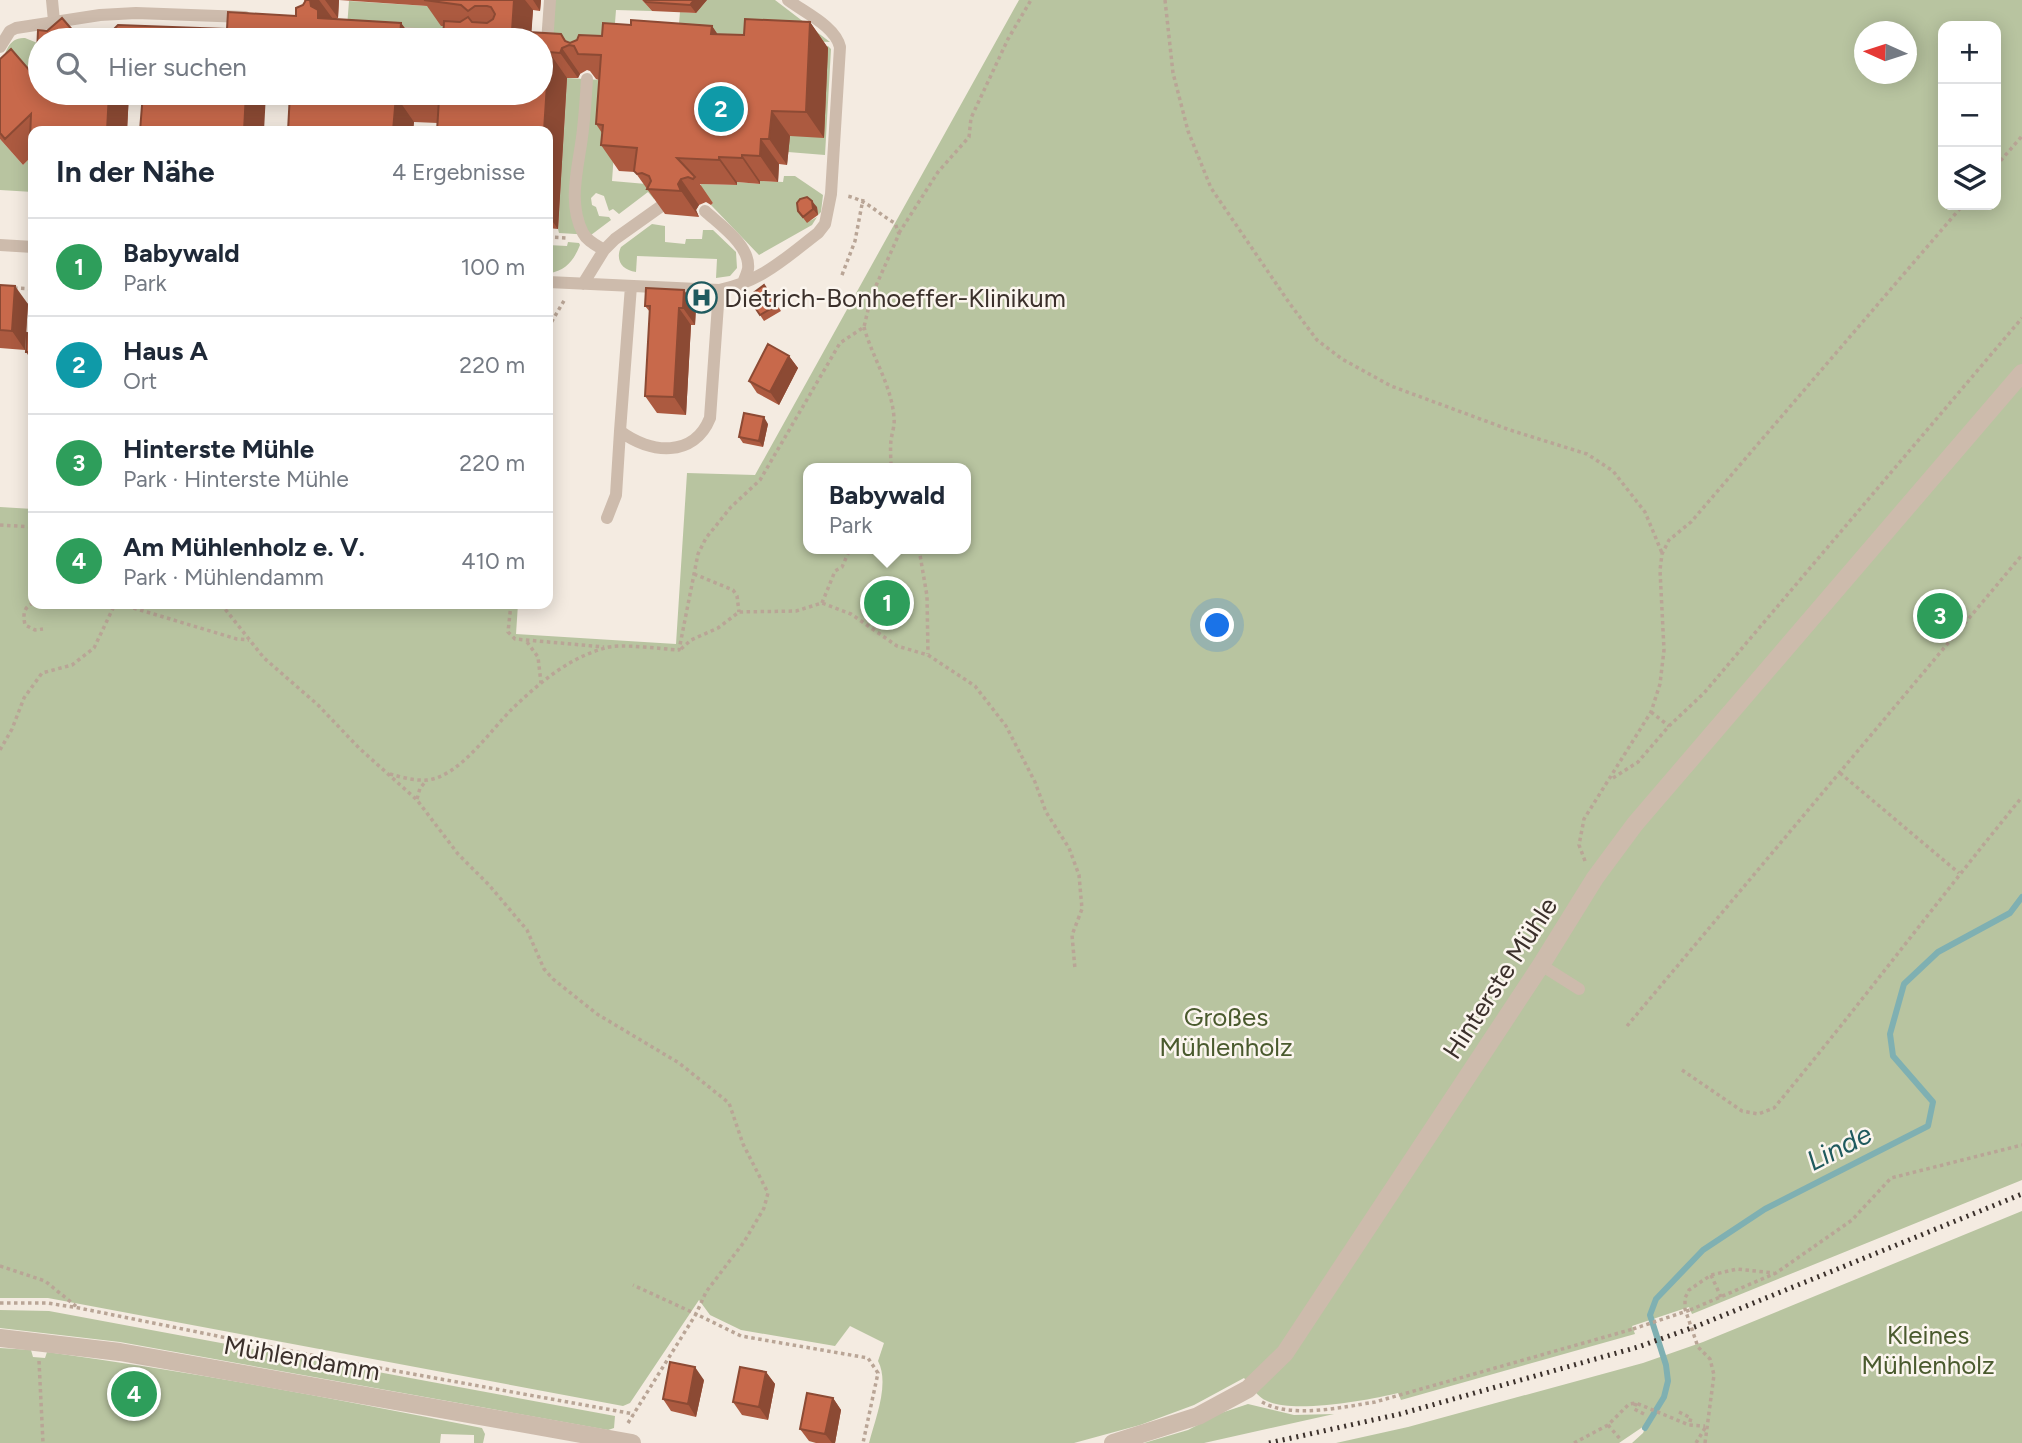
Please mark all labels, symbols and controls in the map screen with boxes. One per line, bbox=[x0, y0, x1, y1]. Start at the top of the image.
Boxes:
north arrow bbox=[1854, 21, 1917, 84]
map controls bbox=[1938, 21, 2001, 210]
button: + bbox=[1938, 21, 2001, 84]
search box bbox=[28, 28, 553, 105]
icon: search bbox=[52, 48, 90, 86]
text: Hier suchen bbox=[108, 51, 247, 83]
pin: 2 bbox=[698, 83, 744, 135]
button: − bbox=[1938, 84, 2001, 147]
button: layers bbox=[1938, 147, 2001, 210]
text: In der Nähe bbox=[56, 153, 215, 190]
text: 4 Ergebnisse bbox=[392, 158, 525, 186]
text: Babywald bbox=[123, 237, 240, 269]
text: 1 bbox=[74, 253, 84, 281]
text: 100 m bbox=[461, 253, 525, 281]
text: Park bbox=[123, 269, 167, 297]
hospital icon: Dietrich-Bonhoeffer-Klinikum bbox=[684, 281, 718, 315]
place label: Dietrich-Bonhoeffer-Klinikum bbox=[724, 282, 1066, 314]
text: Haus A bbox=[123, 335, 208, 367]
text: 2 bbox=[72, 351, 86, 379]
text: 220 m bbox=[459, 351, 525, 379]
text: Ort bbox=[123, 367, 157, 395]
text: Hinterste Mühle bbox=[123, 433, 314, 465]
text: 3 bbox=[73, 449, 85, 477]
text: 220 m bbox=[459, 449, 525, 477]
popup bbox=[803, 463, 971, 554]
text: Park · Hinterste Mühle bbox=[123, 465, 349, 493]
text: Babywald bbox=[829, 479, 945, 511]
text: Park bbox=[829, 511, 872, 539]
text: Am Mühlenholz e. V. bbox=[123, 531, 365, 563]
text: 4 bbox=[72, 547, 86, 575]
text: 410 m bbox=[461, 547, 525, 575]
text: Park · Mühlendamm bbox=[123, 563, 324, 591]
pin: 1 bbox=[864, 577, 910, 629]
pin: 3 bbox=[1917, 590, 1963, 642]
your location bbox=[1200, 608, 1234, 642]
street label: Hinterste Mühle bbox=[1436, 891, 1564, 1065]
park label: Großes Mühlenholz bbox=[1159, 1001, 1293, 1063]
water label: Linde bbox=[1801, 1116, 1877, 1178]
park label: Kleines Mühlenholz bbox=[1861, 1319, 1995, 1381]
street label: Mühlendamm bbox=[221, 1329, 383, 1387]
pin: 4 bbox=[111, 1368, 157, 1420]

